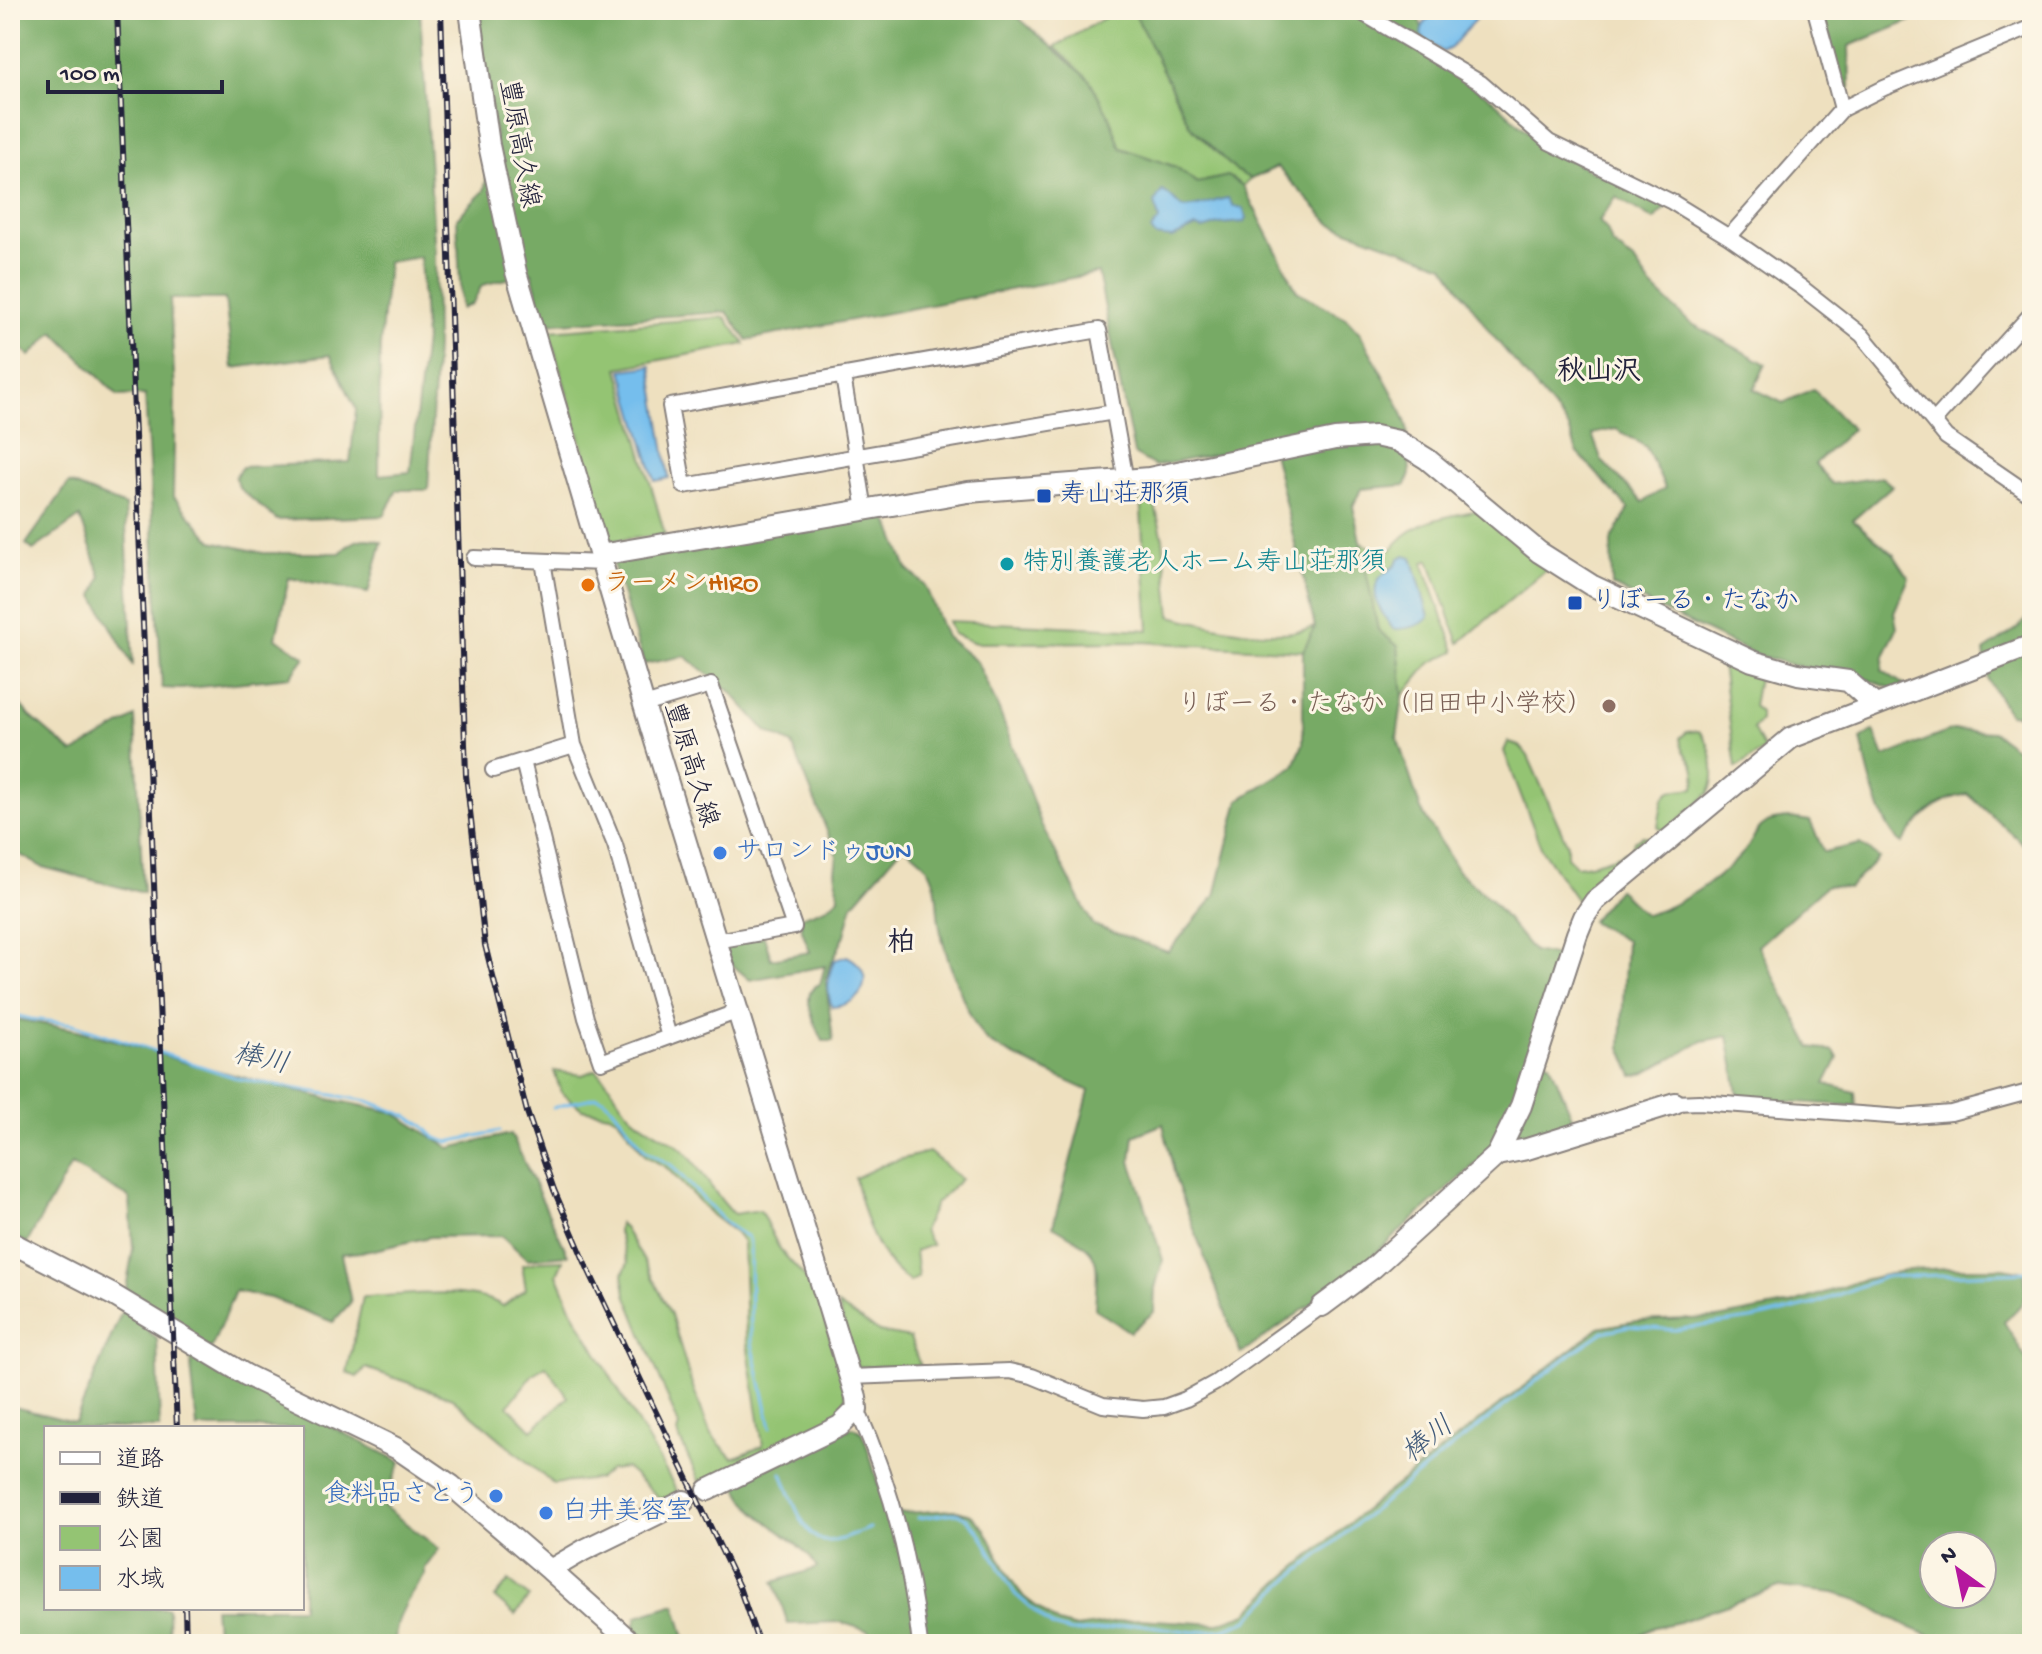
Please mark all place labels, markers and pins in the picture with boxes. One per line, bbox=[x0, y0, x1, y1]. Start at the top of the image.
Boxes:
place label: 寿山荘那須 bbox=[1060, 480, 1190, 512]
marker: 寿山荘那須 bbox=[1035, 487, 1053, 505]
place label: 特別養護老人ホーム寿山荘那須 bbox=[1023, 547, 1386, 580]
marker: 特別養護老人ホーム寿山荘那須 bbox=[998, 555, 1016, 573]
place label: ラーメンHIRO bbox=[604, 570, 759, 601]
marker: ラーメンHIRO bbox=[579, 576, 597, 594]
place label: りぼーる・たなか bbox=[1591, 587, 1799, 619]
marker: りぼーる・たなか bbox=[1566, 594, 1584, 612]
place label: りぼーる・たなか（旧田中小学校） bbox=[1177, 689, 1593, 722]
marker: りぼーる・たなか（旧田中小学校） bbox=[1600, 697, 1618, 715]
place label: サロンドゥJUN bbox=[736, 838, 912, 869]
marker: サロンドゥJUN bbox=[711, 844, 729, 862]
place label: 食料品さとう bbox=[324, 1479, 480, 1512]
marker: 食料品さとう bbox=[487, 1487, 505, 1505]
place label: 白井美容室 bbox=[562, 1496, 692, 1529]
marker: 白井美容室 bbox=[537, 1504, 555, 1522]

